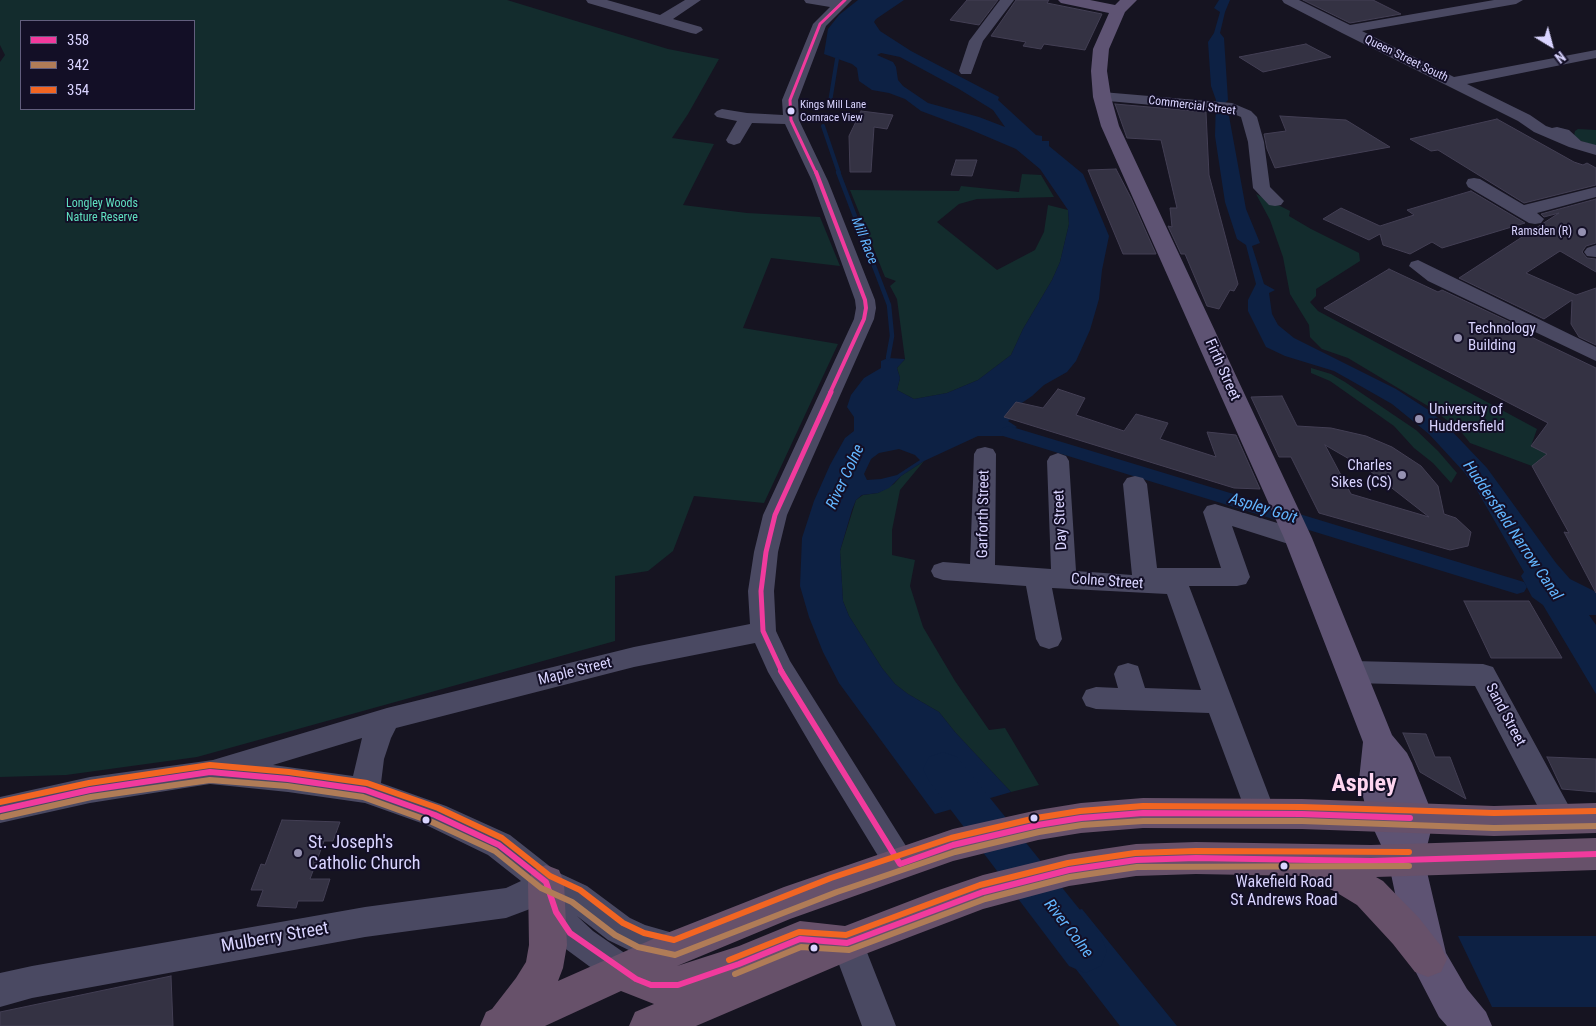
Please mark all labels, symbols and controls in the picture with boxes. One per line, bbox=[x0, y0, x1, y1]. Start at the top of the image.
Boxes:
legend bbox=[20, 20, 195, 110]
north arrow bbox=[1526, 20, 1576, 70]
text: 358 bbox=[67, 31, 89, 49]
street label: Queen Street South bbox=[1362, 33, 1450, 85]
text: N bbox=[1552, 48, 1568, 66]
text: 342 bbox=[67, 56, 89, 74]
text: 354 bbox=[67, 81, 89, 99]
street label: Commercial Street bbox=[1148, 94, 1236, 118]
place label: Kings Mill Lane Cornrace View bbox=[800, 98, 866, 124]
marker: Kings Mill Lane Cornrace View bbox=[786, 106, 796, 116]
park label: Longley Woods Nature Reserve bbox=[66, 197, 138, 225]
water label: Mill Race bbox=[847, 215, 881, 267]
place label: Ramsden (R) bbox=[1511, 225, 1572, 239]
marker: Ramsden (R) bbox=[1576, 226, 1588, 238]
place label: Technology Building bbox=[1468, 320, 1536, 355]
marker: Technology Building bbox=[1452, 332, 1464, 344]
street label: Firth Street bbox=[1200, 336, 1244, 404]
place label: University of Huddersfield bbox=[1429, 401, 1504, 436]
marker: University of Huddersfield bbox=[1413, 413, 1425, 425]
water label: River Colne bbox=[823, 442, 869, 512]
place label: Charles Sikes (CS) bbox=[1331, 457, 1392, 492]
water label: Huddersfield Narrow Canal bbox=[1458, 458, 1566, 604]
marker: Charles Sikes (CS) bbox=[1396, 469, 1408, 481]
street label: Garforth Street bbox=[974, 470, 994, 558]
street label: Day Street bbox=[1050, 489, 1072, 551]
water label: Aspley Goit bbox=[1227, 490, 1299, 528]
street label: Colne Street bbox=[1070, 570, 1144, 594]
street label: Maple Street bbox=[536, 654, 614, 690]
street label: Sand Street bbox=[1481, 681, 1529, 749]
district label: Aspley bbox=[1331, 771, 1397, 799]
unlabelled marker bbox=[1029, 813, 1039, 823]
unlabelled marker bbox=[421, 815, 431, 825]
place label: St. Joseph's Catholic Church bbox=[308, 832, 421, 874]
marker: St. Joseph's Catholic Church bbox=[292, 847, 304, 859]
marker: Wakefield Road St Andrews Road bbox=[1279, 861, 1289, 871]
place label: Wakefield Road St Andrews Road bbox=[1230, 873, 1338, 911]
water label: River Colne bbox=[1039, 896, 1097, 962]
street label: Mulberry Street bbox=[220, 918, 330, 958]
unlabelled marker bbox=[809, 943, 819, 953]

